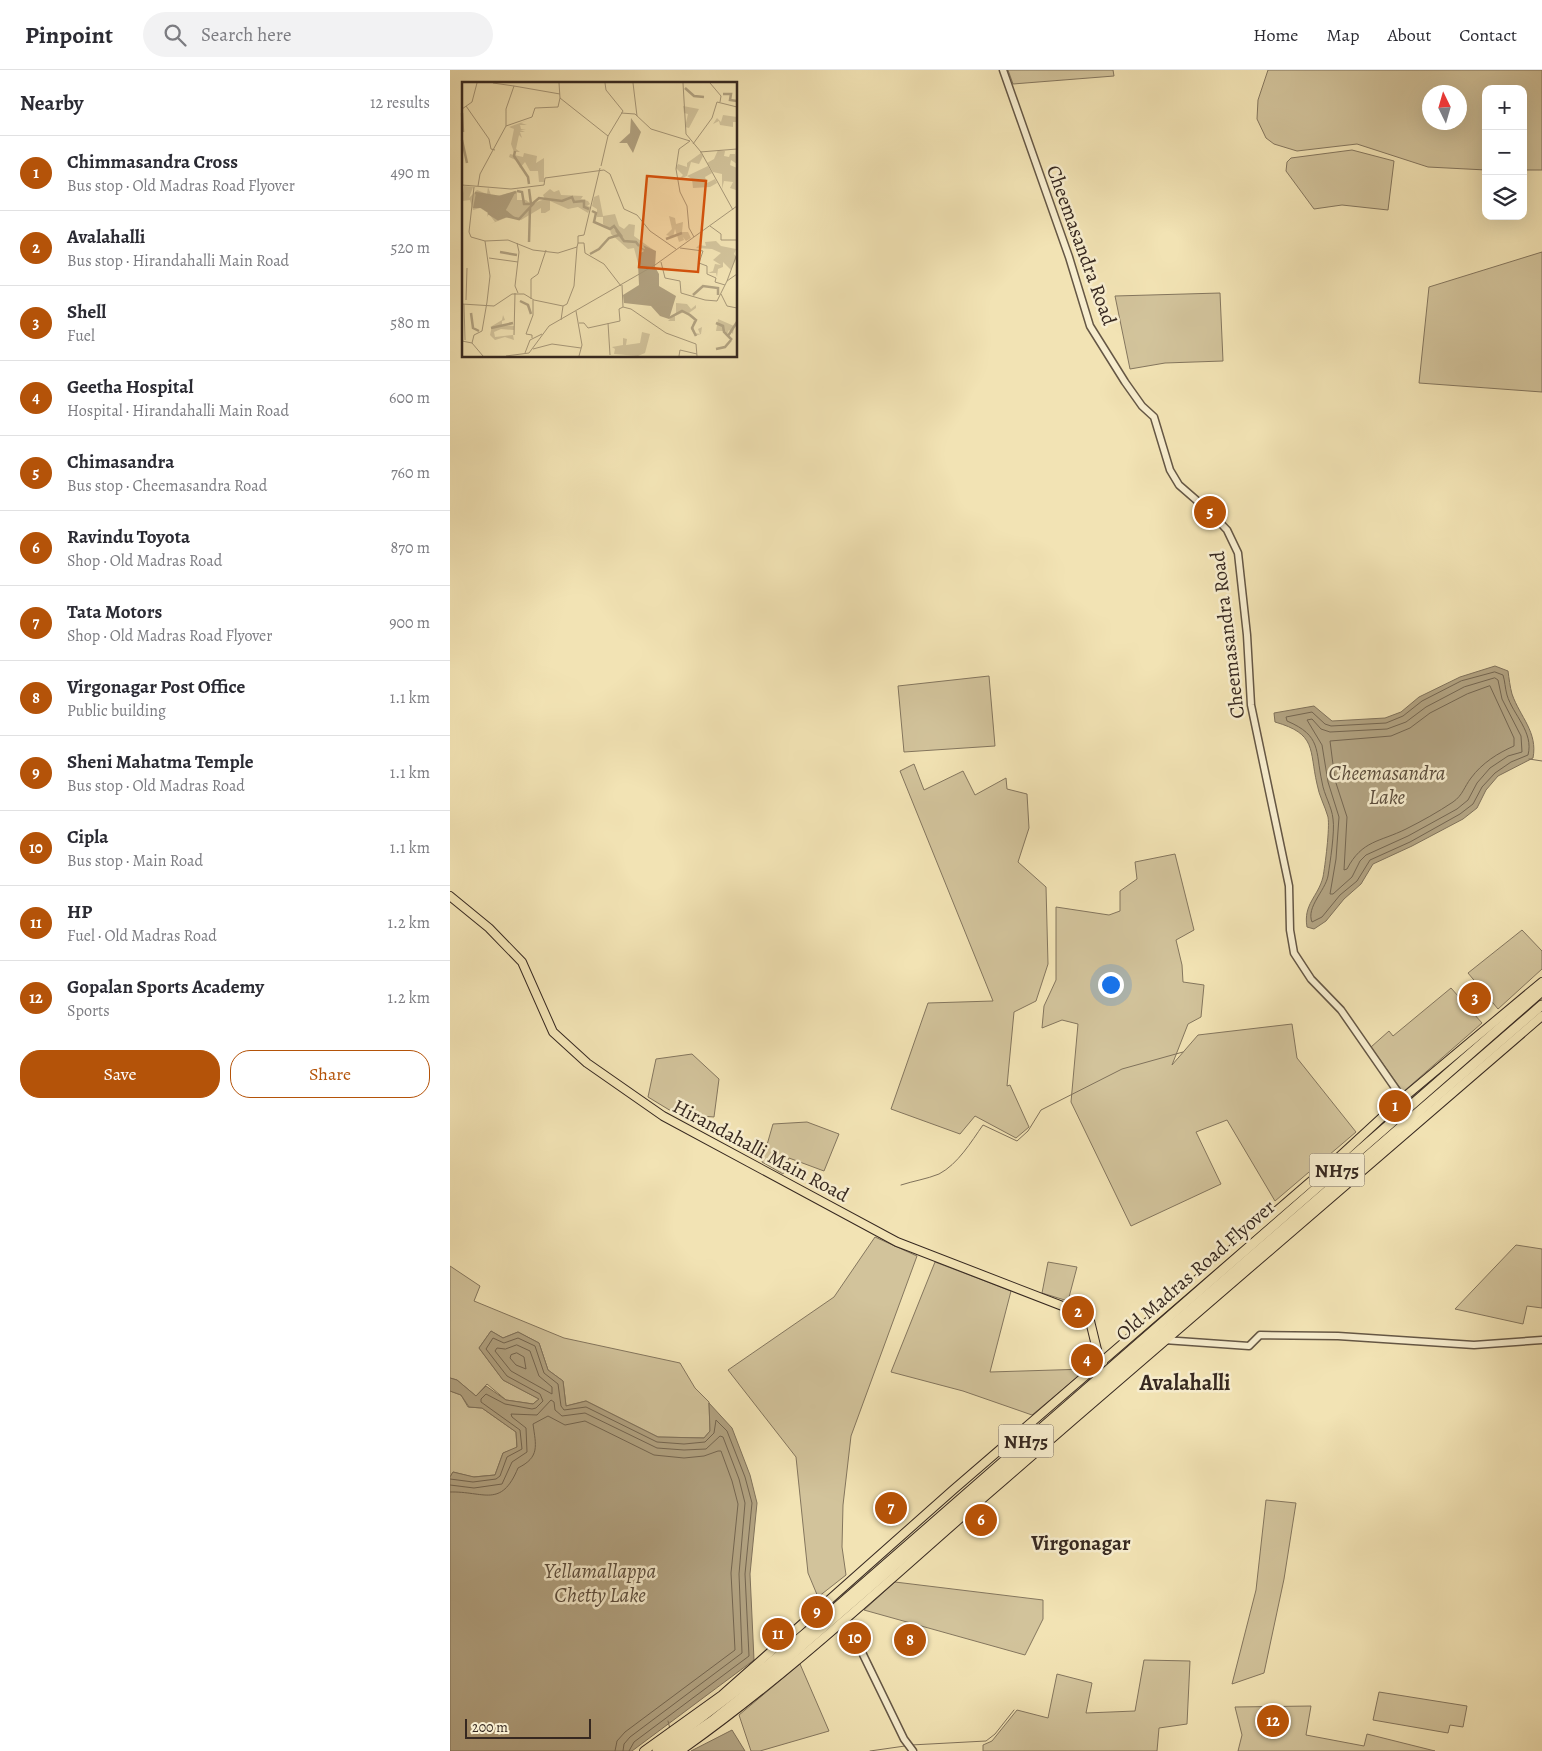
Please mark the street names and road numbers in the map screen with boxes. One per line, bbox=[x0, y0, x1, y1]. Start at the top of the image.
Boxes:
street label: Cheemasandra Road bbox=[1040, 161, 1123, 329]
street label: Cheemasandra Road bbox=[1204, 549, 1251, 720]
street label: Hirandahalli Main Road bbox=[668, 1093, 854, 1208]
road number: NH75 bbox=[1310, 1154, 1364, 1186]
street label: Old Madras Road Flyover bbox=[1110, 1193, 1281, 1347]
road number: NH75 bbox=[998, 1424, 1054, 1458]

